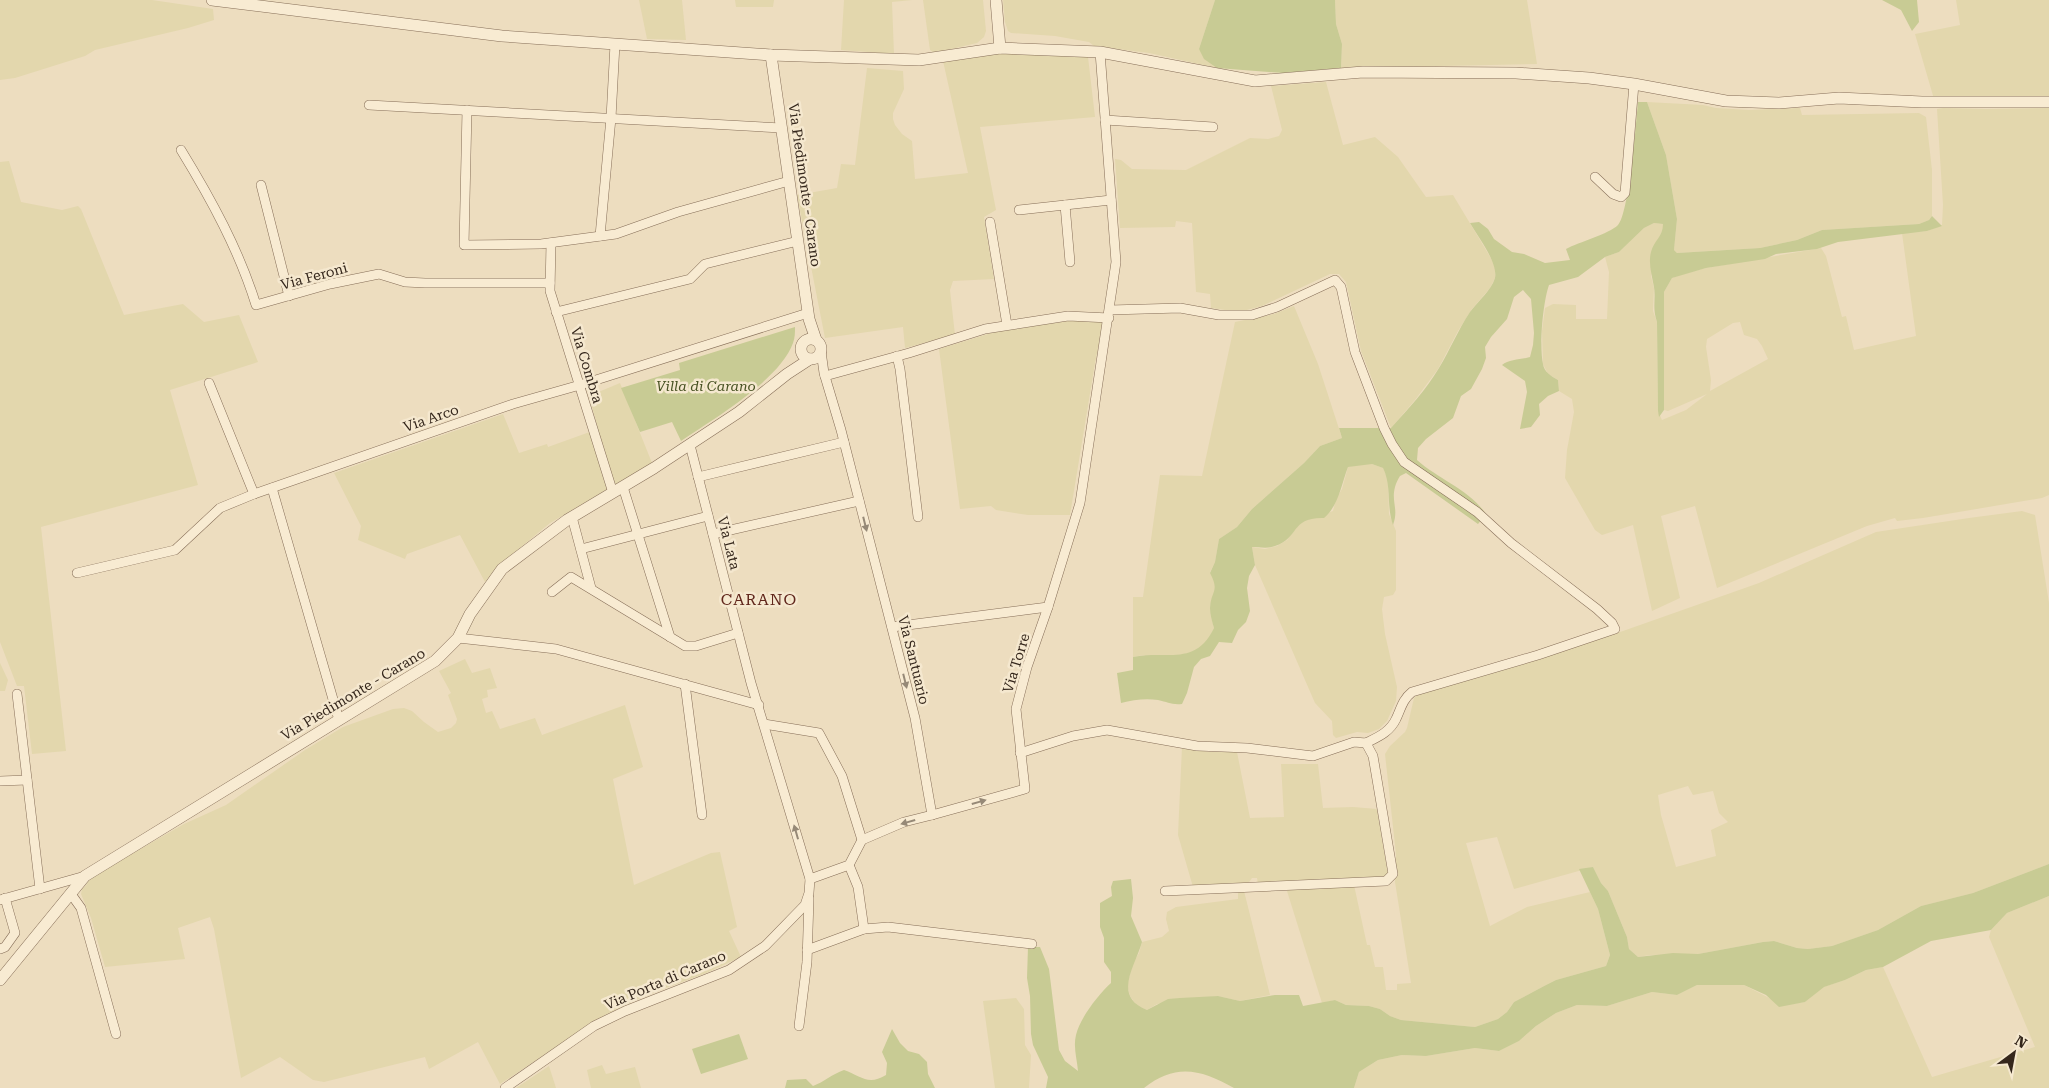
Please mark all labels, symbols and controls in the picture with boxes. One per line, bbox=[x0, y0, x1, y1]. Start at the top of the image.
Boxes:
street label: Via Piedimonte - Carano bbox=[786, 102, 824, 268]
street label: Via Feroni bbox=[279, 259, 350, 293]
street label: Via Combra bbox=[568, 325, 606, 405]
park label: Villa di Carano bbox=[656, 378, 756, 394]
street label: Via Arco bbox=[401, 401, 461, 435]
street label: Via Lata bbox=[715, 515, 743, 572]
one-way arrow bbox=[861, 516, 869, 531]
district label: CARANO bbox=[721, 590, 797, 609]
street label: Via Santuario bbox=[895, 614, 933, 706]
street label: Via Torre bbox=[999, 631, 1033, 695]
street label: Via Piedimonte - Carano bbox=[278, 645, 428, 743]
one-way arrow bbox=[902, 674, 910, 689]
one-way arrow bbox=[972, 797, 987, 805]
one-way arrow bbox=[900, 818, 915, 826]
one-way arrow bbox=[792, 825, 800, 840]
street label: Via Porta di Carano bbox=[602, 947, 728, 1013]
north arrow bbox=[1989, 1028, 2039, 1078]
text: N bbox=[2012, 1032, 2030, 1052]

